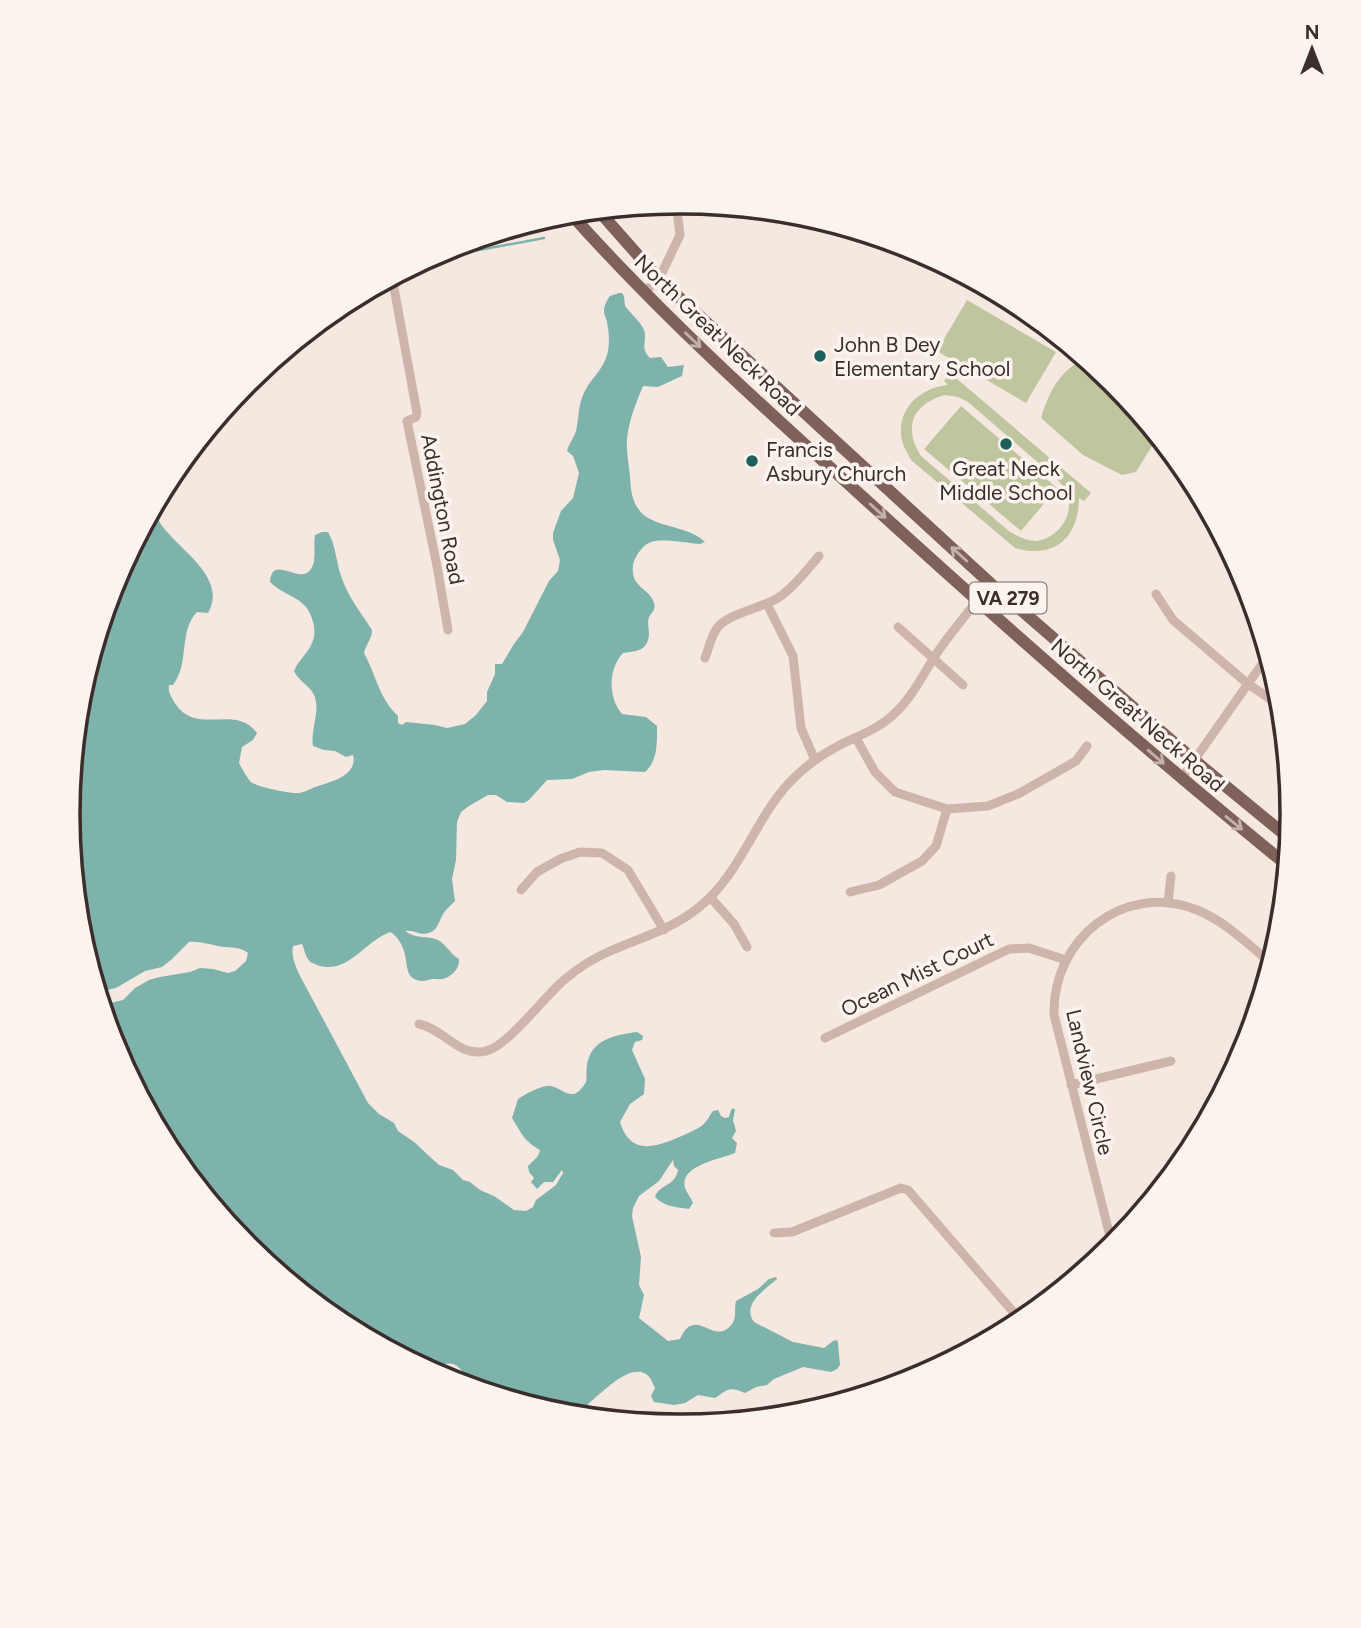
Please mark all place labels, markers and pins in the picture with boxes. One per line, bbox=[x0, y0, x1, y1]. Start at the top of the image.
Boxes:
place label: John B Dey Elementary School bbox=[834, 332, 1010, 381]
marker: John B Dey Elementary School bbox=[812, 348, 828, 364]
marker: Great Neck Middle School bbox=[998, 436, 1014, 452]
place label: Francis Asbury Church bbox=[766, 437, 906, 486]
marker: Francis Asbury Church bbox=[744, 453, 760, 469]
place label: Great Neck Middle School bbox=[939, 456, 1073, 505]

